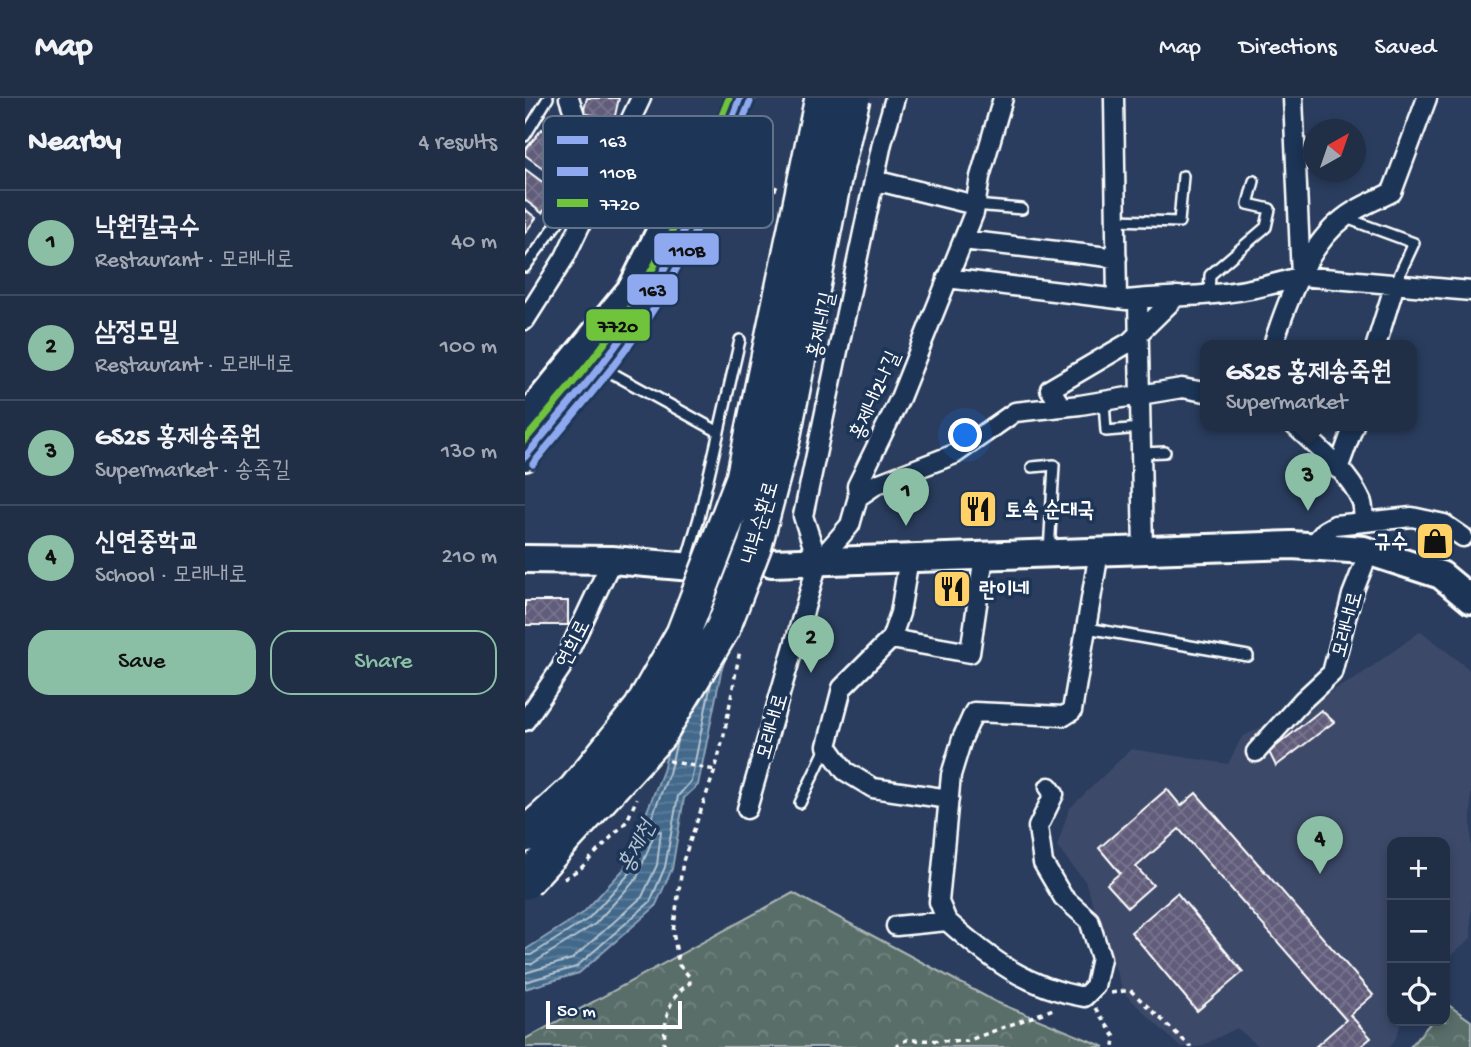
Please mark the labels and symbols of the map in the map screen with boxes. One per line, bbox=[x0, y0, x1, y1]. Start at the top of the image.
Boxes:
legend bbox=[543, 116, 773, 228]
north arrow bbox=[1303, 119, 1366, 182]
text: 163 bbox=[599, 132, 627, 155]
text: 110B bbox=[599, 163, 637, 186]
text: 7720 bbox=[599, 195, 640, 218]
line badge: 110B bbox=[653, 232, 720, 266]
text: 110B bbox=[668, 241, 706, 264]
line badge: 163 bbox=[626, 273, 679, 306]
text: 163 bbox=[638, 281, 667, 304]
street label: 홍제내길 bbox=[803, 290, 843, 361]
line badge: 7720 bbox=[585, 308, 651, 342]
text: 7720 bbox=[597, 317, 638, 340]
street label: 홍제내2나길 bbox=[846, 348, 908, 445]
your location bbox=[948, 418, 982, 452]
pin: 3 bbox=[1285, 453, 1331, 511]
pin: 1 bbox=[883, 468, 929, 526]
street label: 내부순환로 bbox=[738, 479, 786, 567]
restaurant icon: 토속 순대국 bbox=[957, 488, 999, 530]
place label: 토속 순대국 bbox=[1005, 499, 1094, 525]
shop icon: 규수 bbox=[1414, 520, 1456, 562]
place label: 규수 bbox=[1374, 532, 1408, 557]
restaurant icon: 란이네 bbox=[931, 568, 973, 610]
place label: 란이네 bbox=[979, 580, 1030, 605]
street label: 모래내로 bbox=[1329, 589, 1370, 661]
pin: 2 bbox=[788, 615, 834, 673]
street label: 연희로 bbox=[552, 616, 598, 673]
street label: 모래내로 bbox=[753, 691, 796, 763]
water label: 홍제천 bbox=[613, 815, 664, 878]
pin: 4 bbox=[1297, 816, 1343, 874]
scale bar bbox=[546, 998, 683, 1030]

